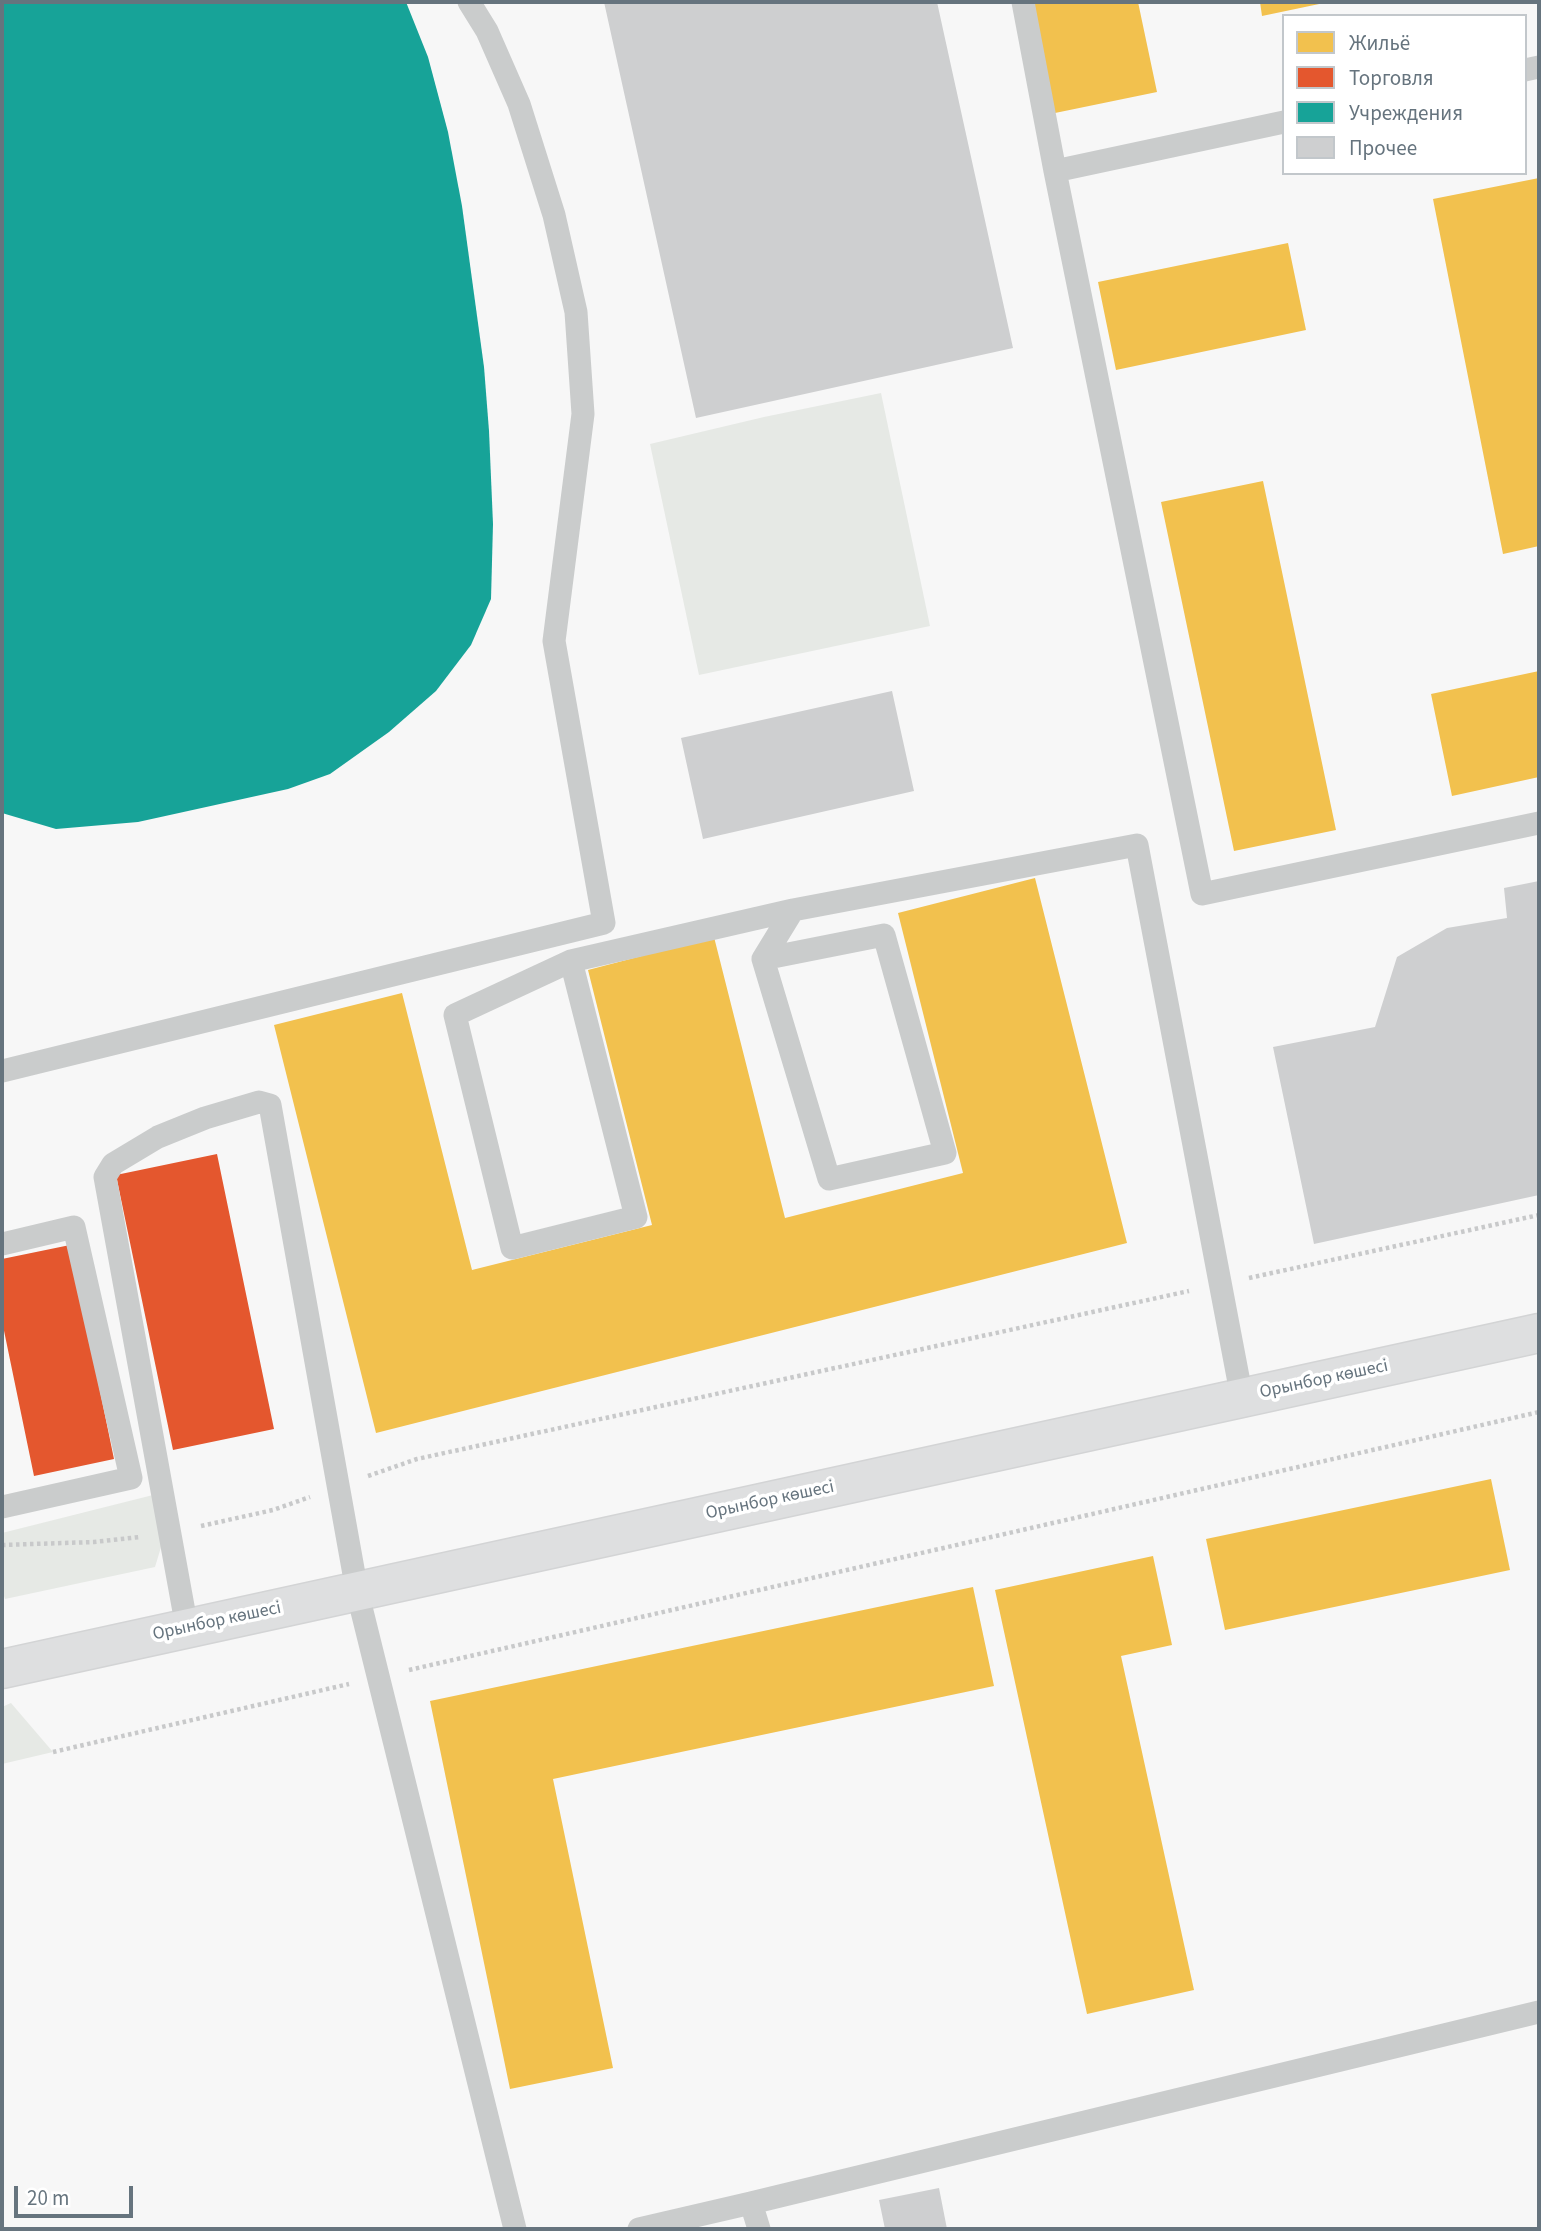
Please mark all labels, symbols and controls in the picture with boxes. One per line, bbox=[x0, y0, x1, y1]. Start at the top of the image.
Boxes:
legend bbox=[1282, 14, 1527, 175]
text: Жильё bbox=[1349, 28, 1410, 58]
text: Торговля bbox=[1349, 63, 1434, 93]
text: Учреждения bbox=[1349, 98, 1463, 128]
text: Прочее bbox=[1349, 133, 1417, 163]
street label: Орынбор көшесі bbox=[1258, 1356, 1390, 1404]
street label: Орынбор көшесі bbox=[704, 1477, 836, 1525]
street label: Орынбор көшесі bbox=[151, 1598, 283, 1646]
scale bar bbox=[18, 2172, 136, 2216]
text: 20 m bbox=[27, 2183, 69, 2213]

